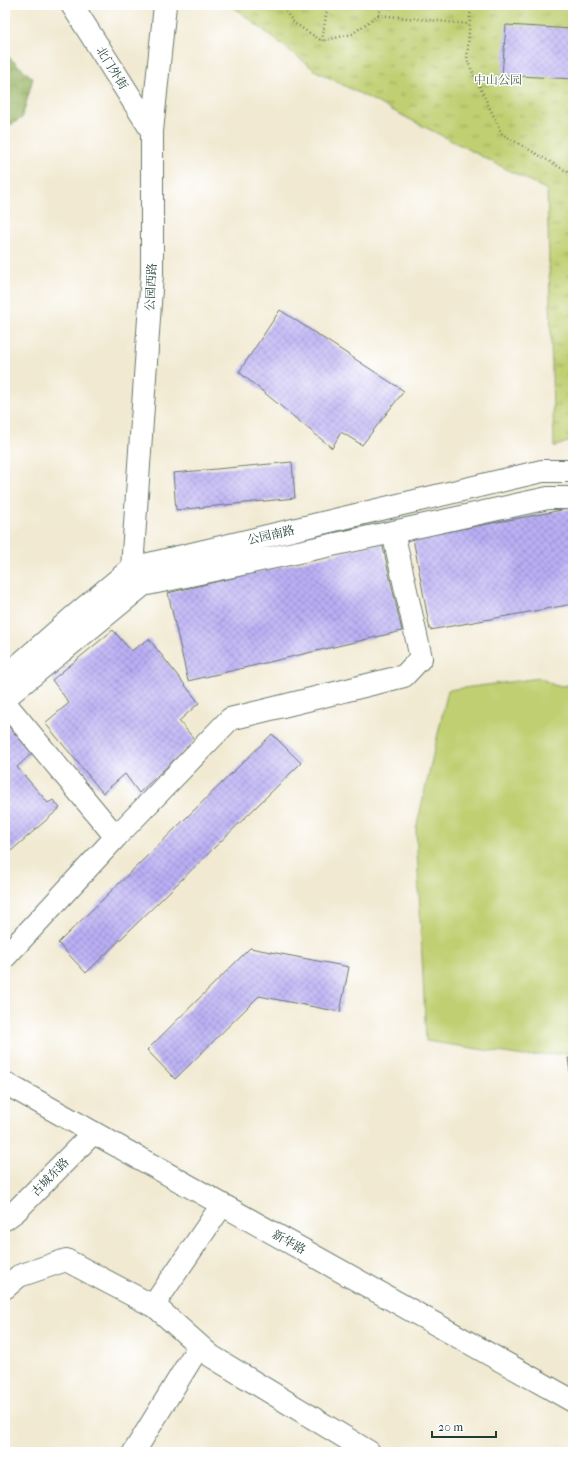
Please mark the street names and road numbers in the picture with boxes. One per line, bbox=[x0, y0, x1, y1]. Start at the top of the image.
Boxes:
street label: 北门外街 bbox=[93, 44, 131, 93]
street label: 公园西路 bbox=[143, 263, 159, 311]
street label: 公园南路 bbox=[246, 523, 296, 547]
street label: 古城东路 bbox=[28, 1155, 72, 1199]
street label: 新华路 bbox=[270, 1227, 308, 1257]

